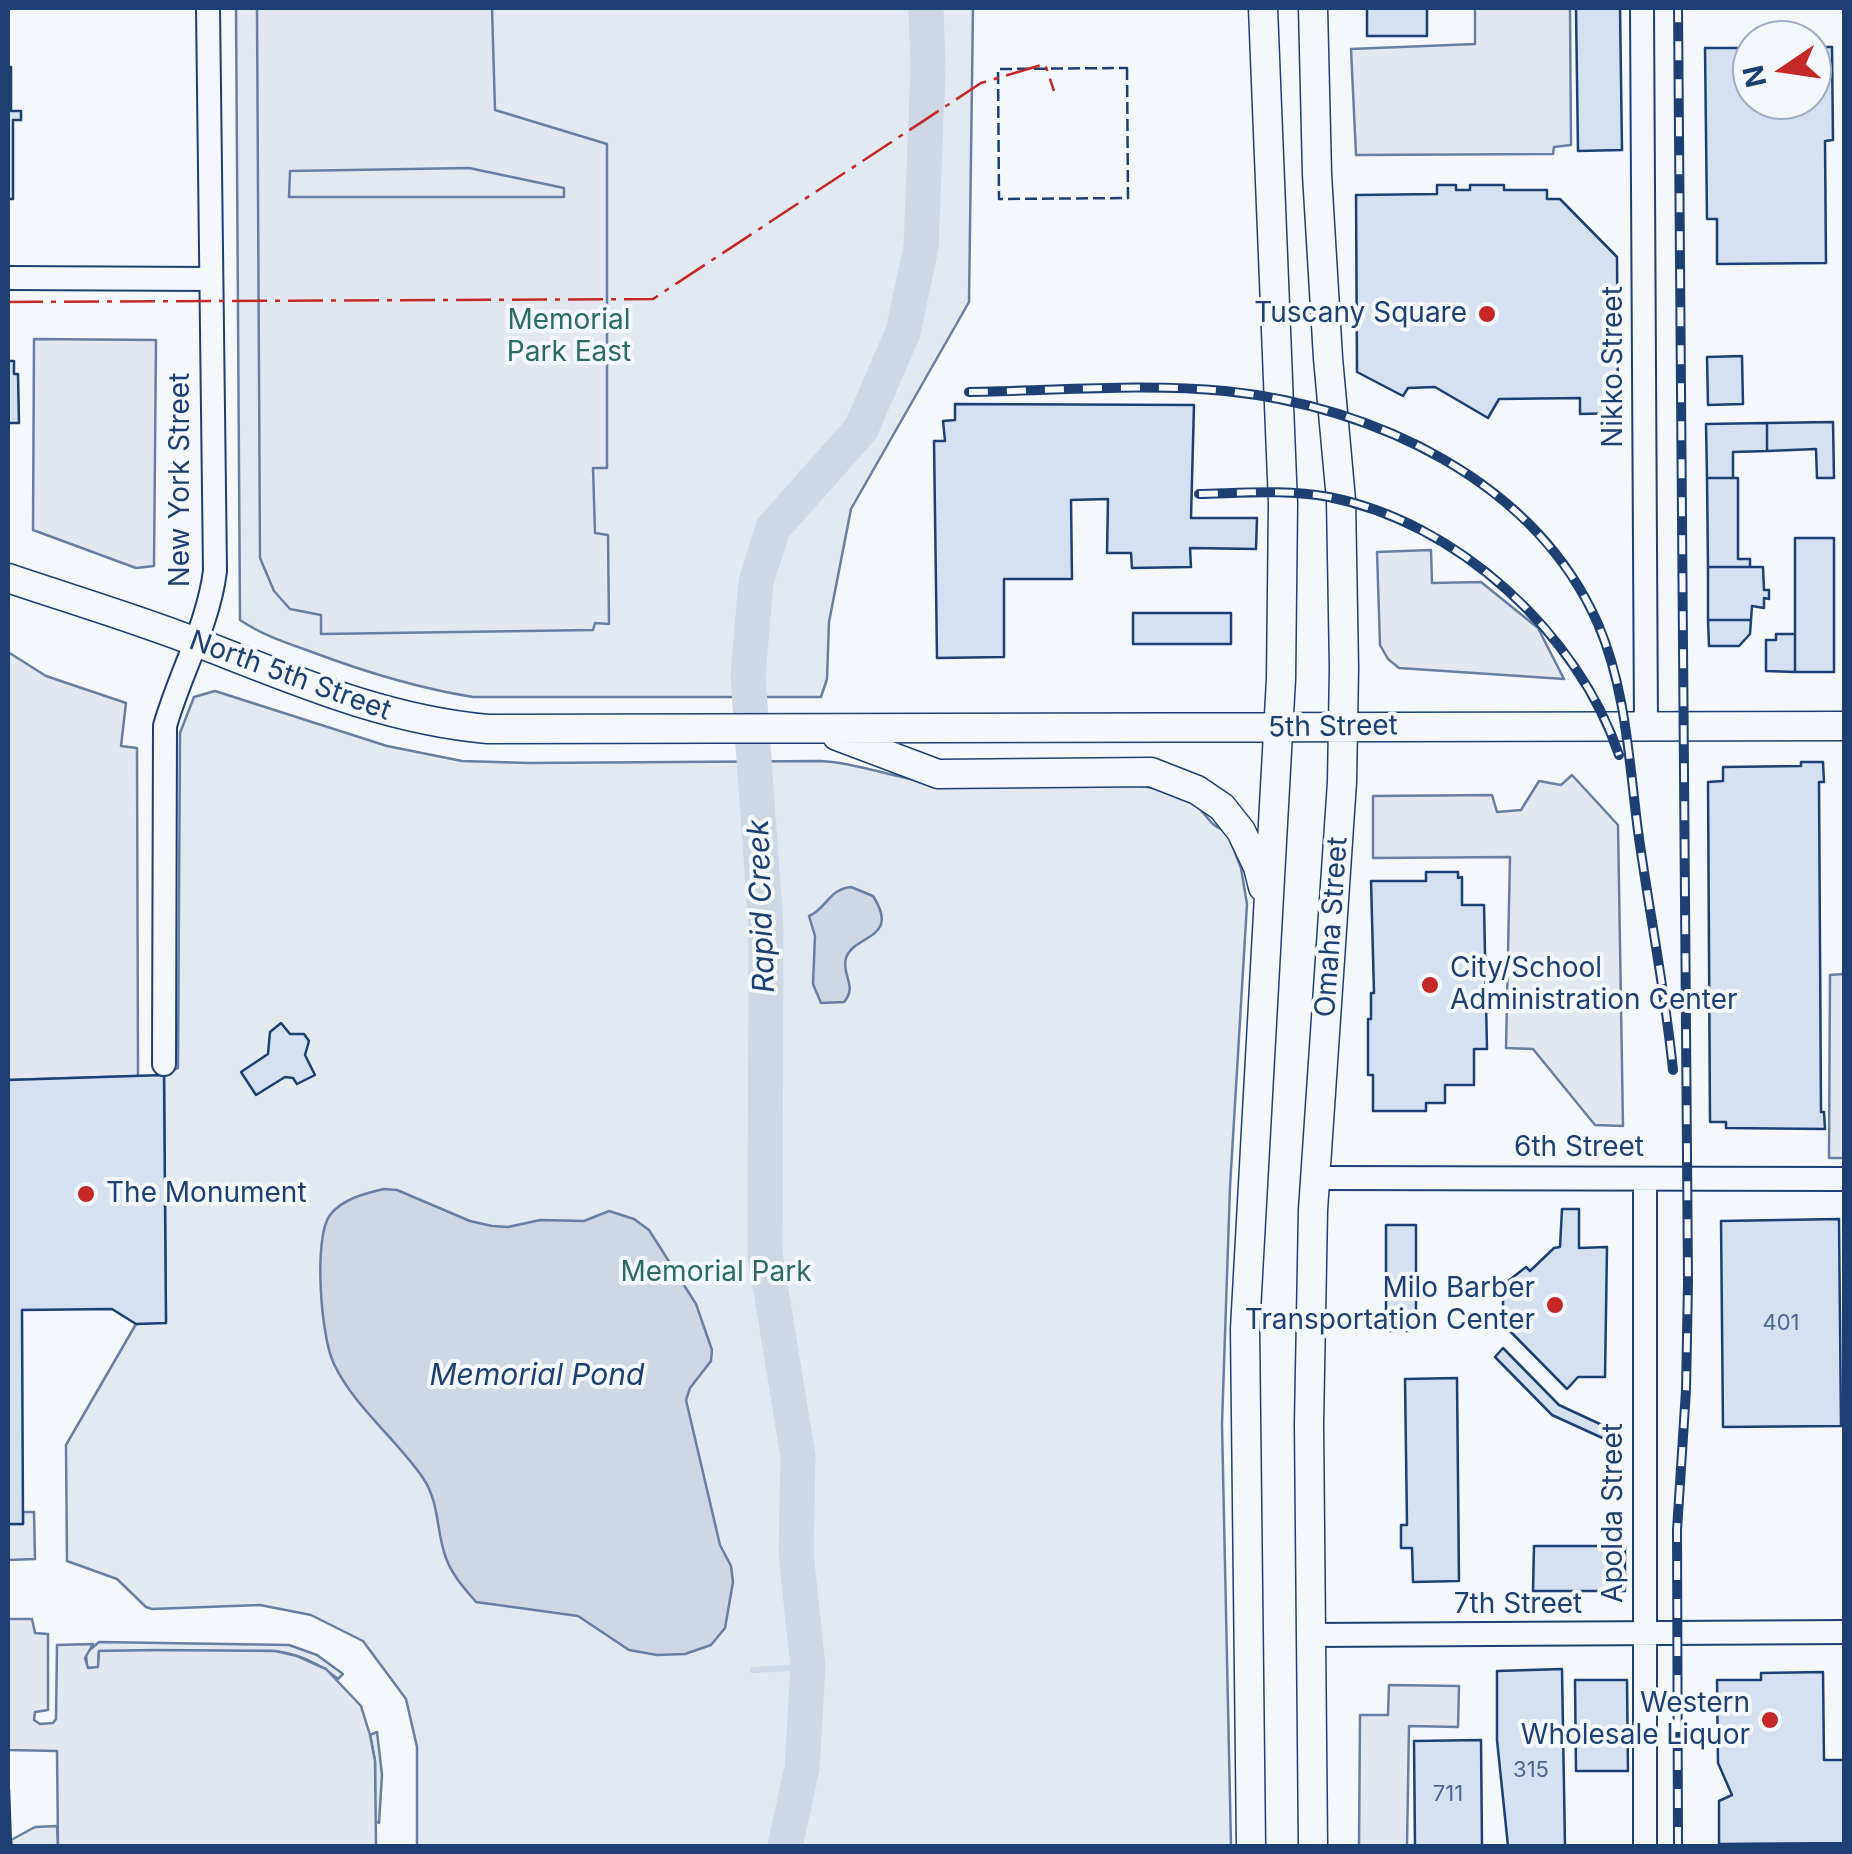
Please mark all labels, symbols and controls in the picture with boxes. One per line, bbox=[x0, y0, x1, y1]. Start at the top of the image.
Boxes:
north arrow bbox=[1732, 20, 1832, 120]
text: N bbox=[1736, 62, 1774, 91]
street label: Nikko Street bbox=[1597, 286, 1631, 448]
place label: Tuscany Square bbox=[1254, 297, 1467, 331]
marker: Tuscany Square bbox=[1476, 303, 1498, 325]
park label: Memorial Park East bbox=[507, 304, 631, 370]
street label: New York Street bbox=[164, 373, 198, 587]
street label: North 5th Street bbox=[185, 624, 395, 728]
street label: 5th Street bbox=[1268, 709, 1398, 745]
water label: Rapid Creek bbox=[741, 819, 783, 993]
street label: Omaha Street bbox=[1309, 836, 1355, 1018]
place label: City/School Administration Center bbox=[1450, 952, 1738, 1018]
marker: City/School Administration Center bbox=[1419, 974, 1441, 996]
street label: 6th Street bbox=[1514, 1131, 1644, 1165]
place label: The Monument bbox=[106, 1177, 307, 1211]
marker: The Monument bbox=[75, 1183, 97, 1205]
park label: Memorial Park bbox=[620, 1256, 812, 1290]
place label: Milo Barber Transportation Center bbox=[1245, 1272, 1535, 1338]
marker: Milo Barber Transportation Center bbox=[1544, 1294, 1566, 1316]
house number: 401 bbox=[1762, 1310, 1800, 1336]
water label: Memorial Pond bbox=[430, 1358, 644, 1394]
street label: Apolda Street bbox=[1597, 1423, 1631, 1603]
street label: 7th Street bbox=[1454, 1588, 1582, 1622]
place label: Western Wholesale Liquor bbox=[1521, 1687, 1750, 1753]
marker: Western Wholesale Liquor bbox=[1759, 1709, 1781, 1731]
house number: 315 bbox=[1513, 1757, 1549, 1783]
house number: 711 bbox=[1433, 1781, 1463, 1807]

